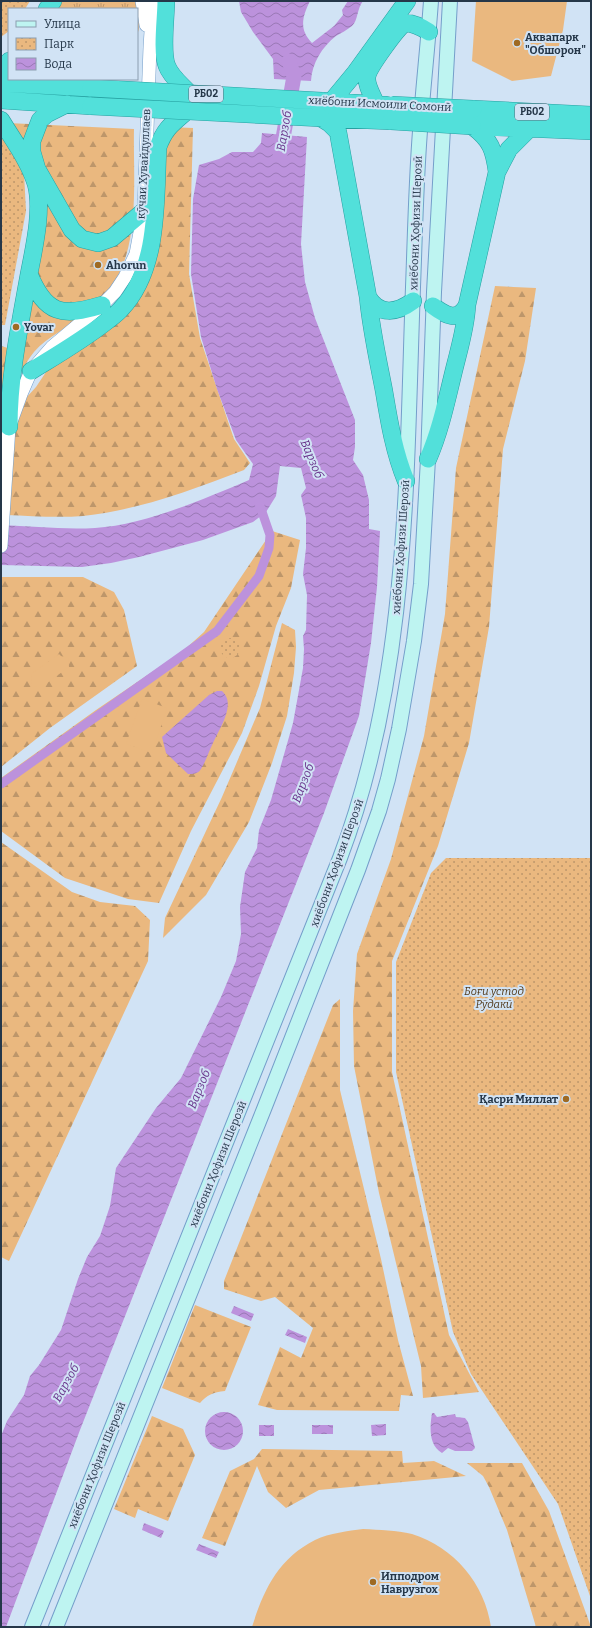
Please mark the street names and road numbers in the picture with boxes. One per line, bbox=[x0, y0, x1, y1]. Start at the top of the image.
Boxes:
road number: РБ02 bbox=[189, 86, 223, 102]
street label: хиёбони Исмоили Сомонӣ bbox=[308, 94, 452, 114]
road number: РБ02 bbox=[515, 104, 549, 120]
street label: кӯчаи Хувайдуллаев bbox=[135, 109, 153, 219]
street label: хиёбони Ҳофизи Шерозӣ bbox=[407, 155, 425, 291]
street label: хиёбони Ҳофизи Шерозӣ bbox=[390, 479, 412, 615]
street label: хиёбони Ҳофизи Шерозӣ bbox=[308, 797, 366, 929]
street label: хиёбони Ҳофизи Шерозӣ bbox=[187, 1099, 249, 1229]
street label: хиёбони Ҳофизи Шерозӣ bbox=[66, 1400, 128, 1530]

